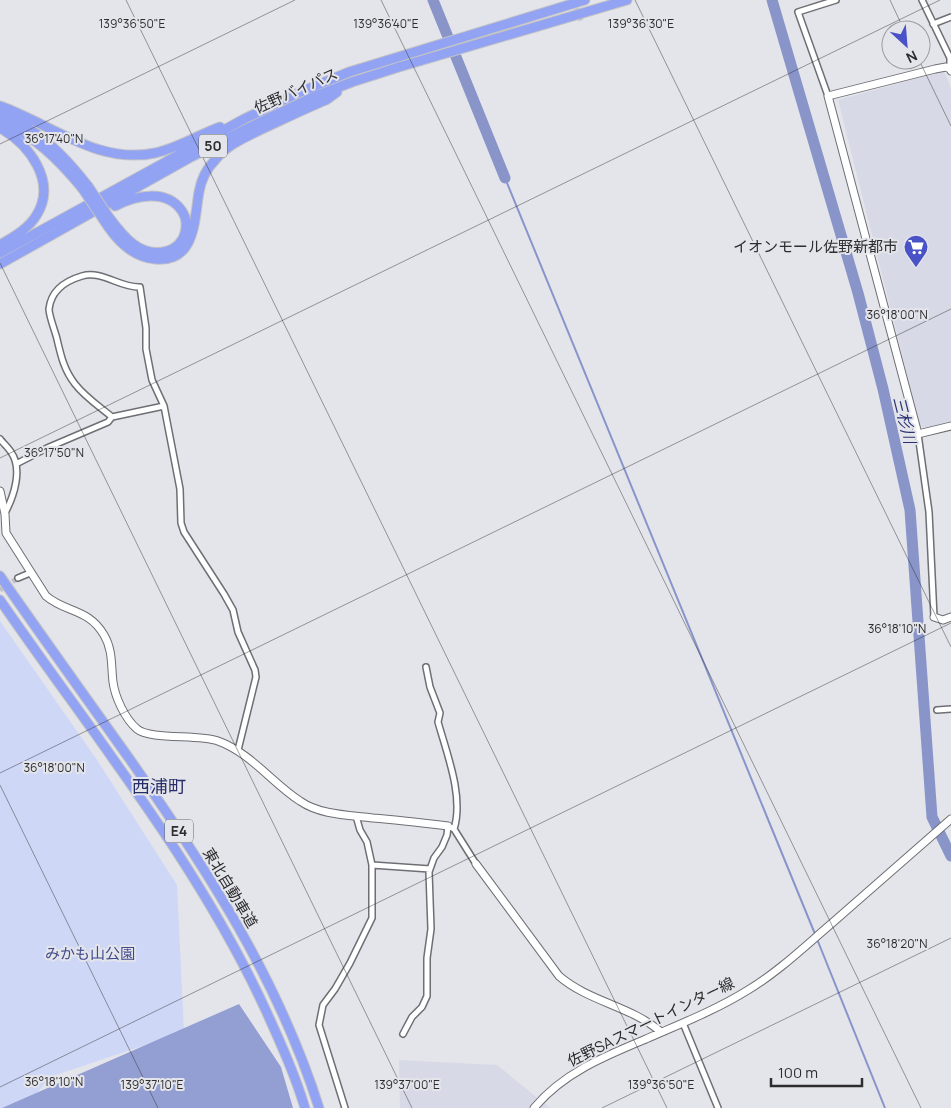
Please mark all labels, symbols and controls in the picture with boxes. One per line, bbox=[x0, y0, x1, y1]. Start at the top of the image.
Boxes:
text: 139°36'50"E bbox=[99, 15, 165, 32]
text: 139°36'40"E bbox=[353, 15, 419, 32]
text: 139°36'30"E bbox=[608, 15, 674, 32]
north arrow bbox=[881, 20, 931, 70]
text: N bbox=[903, 46, 921, 68]
street label: 佐野バイパス bbox=[251, 63, 341, 118]
text: 36°17'40"N bbox=[25, 130, 83, 147]
road number: 50 bbox=[199, 134, 227, 158]
supermarket icon: イオンモール佐野新都市 bbox=[903, 234, 929, 268]
place label: イオンモール佐野新都市 bbox=[733, 236, 898, 257]
text: 36°18'00"N bbox=[866, 306, 928, 323]
water label: 三杉川 bbox=[889, 394, 922, 448]
text: 36°17'50"N bbox=[24, 444, 84, 461]
text: 36°18'10"N bbox=[868, 620, 926, 637]
text: 36°18'00"N bbox=[23, 759, 85, 776]
district label: 西浦町 bbox=[132, 774, 186, 798]
road number: E4 bbox=[165, 819, 193, 842]
street label: 東北自動車道 bbox=[198, 844, 263, 932]
text: 36°18'20"N bbox=[867, 935, 927, 952]
park label: みかも山公園 bbox=[45, 943, 135, 964]
street label: 佐野SAスマートインター線 bbox=[564, 972, 738, 1071]
scale bar bbox=[771, 1056, 862, 1088]
text: 100 m bbox=[778, 1062, 818, 1083]
text: 36°18'10"N bbox=[25, 1073, 83, 1090]
text: 139°37'10"E bbox=[121, 1076, 184, 1093]
text: 139°37'00"E bbox=[374, 1076, 440, 1093]
text: 139°36'50"E bbox=[628, 1076, 694, 1093]

